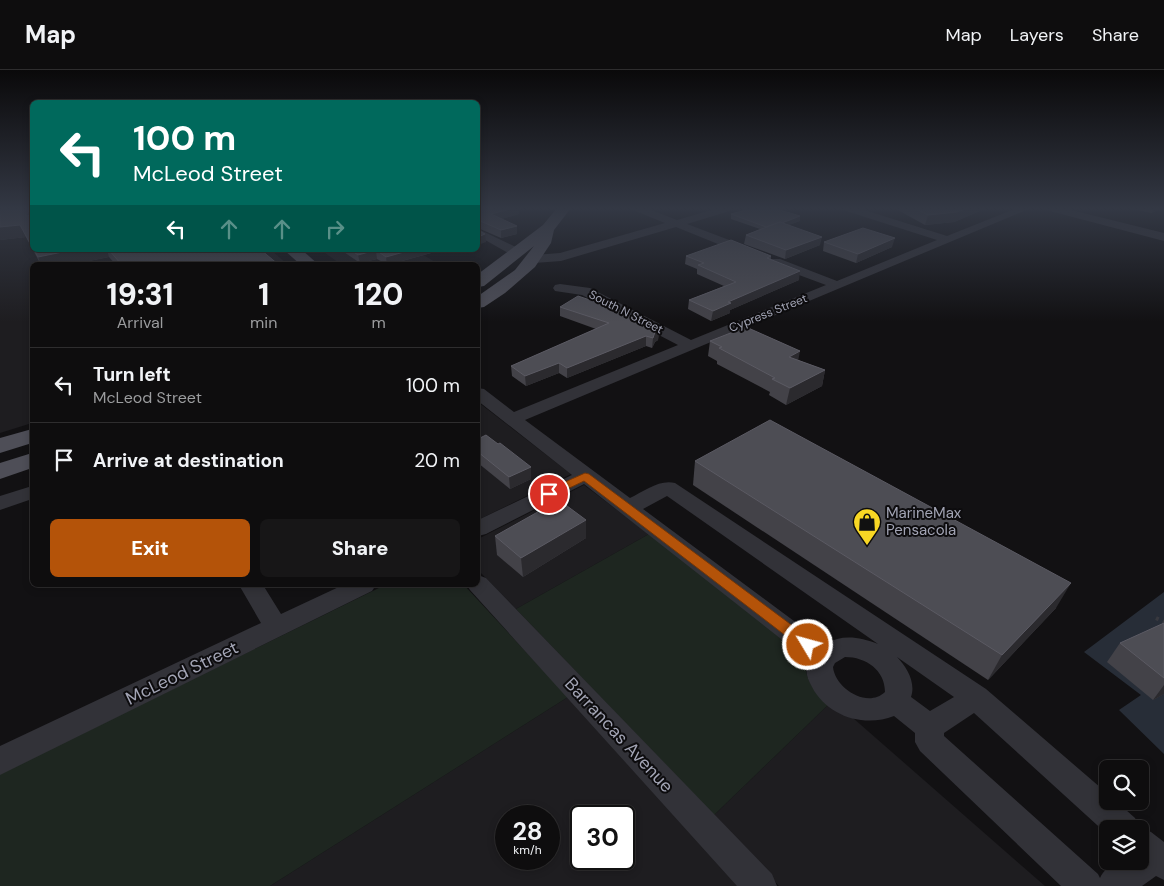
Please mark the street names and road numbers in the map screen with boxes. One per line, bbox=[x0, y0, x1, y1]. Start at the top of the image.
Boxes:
street label: South N Street bbox=[586, 286, 666, 338]
street label: Cypress Street bbox=[726, 290, 810, 336]
street label: McLeod Street bbox=[122, 635, 242, 711]
street label: Barrancas Avenue bbox=[559, 672, 679, 798]

